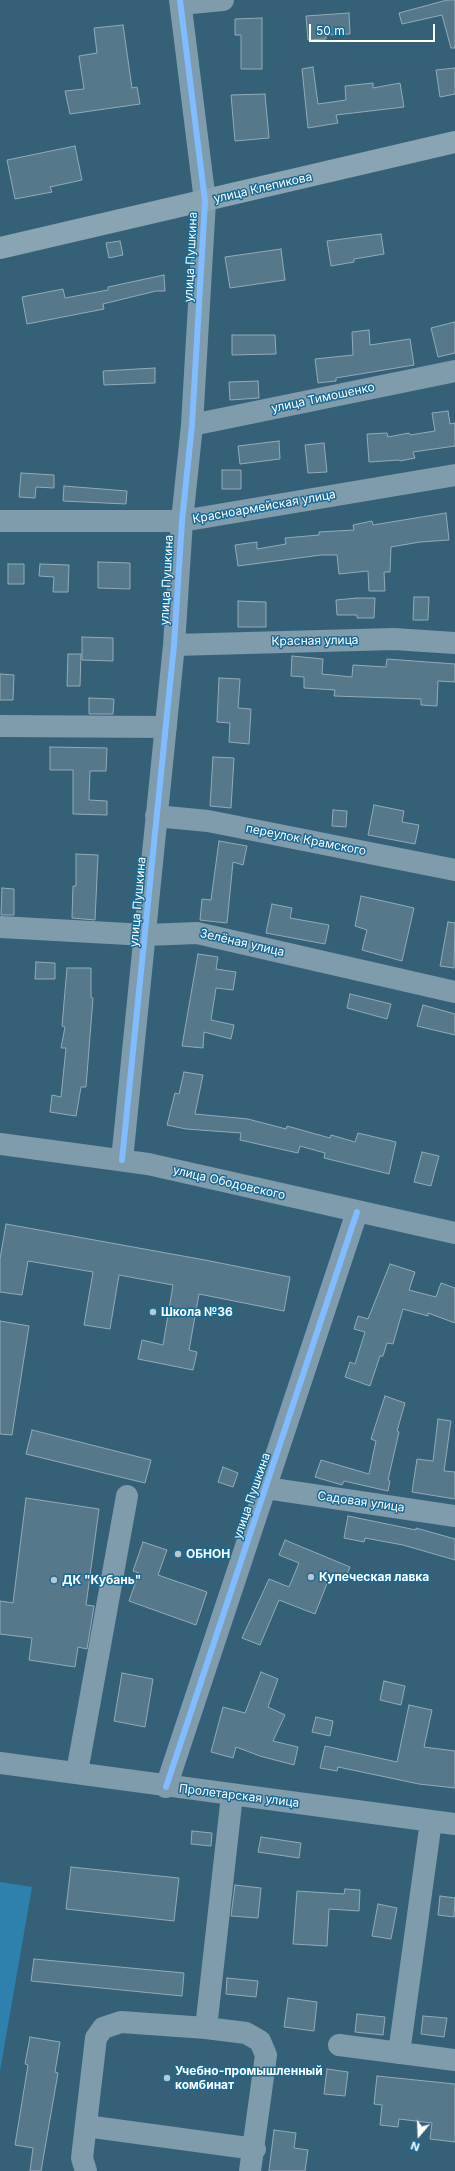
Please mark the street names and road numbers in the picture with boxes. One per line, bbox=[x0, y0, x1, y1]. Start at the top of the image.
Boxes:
street label: улица Клепикова bbox=[212, 170, 314, 206]
street label: улица Пушкина bbox=[181, 211, 201, 303]
street label: улица Тимошенко bbox=[270, 380, 376, 416]
street label: Красноармейская улица bbox=[191, 487, 337, 527]
street label: улица Пушкина bbox=[157, 534, 177, 626]
street label: Красная улица bbox=[271, 633, 359, 649]
street label: переулок Крамского bbox=[245, 821, 367, 859]
street label: улица Пушкина bbox=[127, 856, 149, 948]
street label: Зелёная улица bbox=[198, 926, 286, 960]
street label: улица Ободовского bbox=[171, 1163, 287, 1203]
street label: улица Пушкина bbox=[230, 1451, 274, 1541]
street label: Садовая улица bbox=[316, 1489, 406, 1515]
street label: Пролетарская улица bbox=[178, 1781, 300, 1811]

